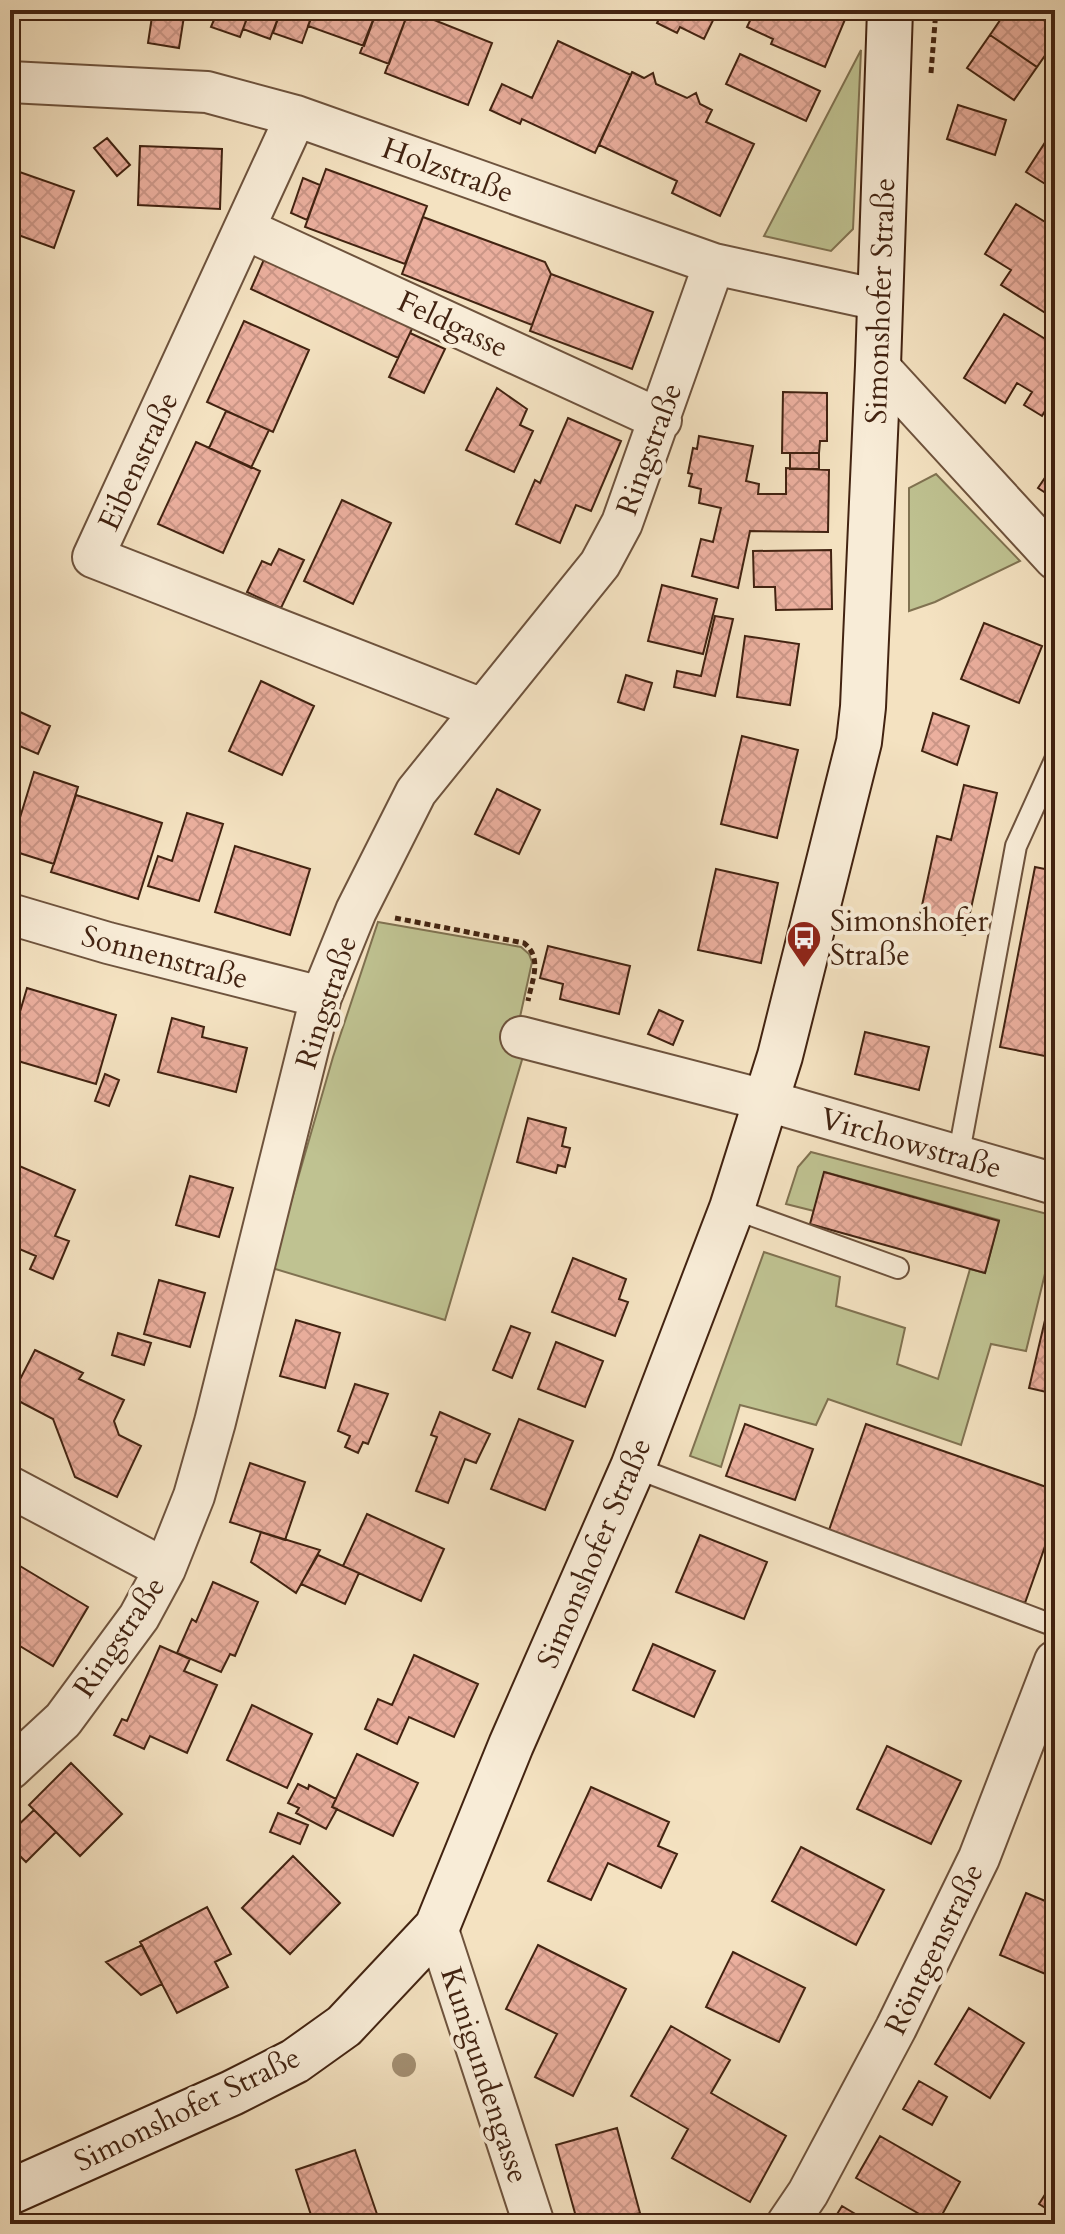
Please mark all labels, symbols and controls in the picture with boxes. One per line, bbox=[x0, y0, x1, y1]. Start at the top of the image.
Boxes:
street label: Holzstraße bbox=[376, 128, 519, 213]
street label: Simonshofer Straße bbox=[856, 177, 905, 425]
street label: Feldgasse bbox=[391, 281, 515, 368]
street label: Ringstraße bbox=[607, 377, 692, 521]
street label: Eibenstraße bbox=[88, 385, 188, 537]
place label: Simonshofer Straße bbox=[830, 901, 989, 976]
street label: Sonnenstraße bbox=[77, 916, 253, 999]
bus stop icon: Simonshofer Straße bbox=[785, 919, 823, 969]
street label: Ringstraße bbox=[286, 930, 367, 1074]
street label: Virchowstraße bbox=[815, 1098, 1006, 1189]
street label: Simonshofer Straße bbox=[527, 1432, 661, 1675]
street label: Ringstraße bbox=[64, 1569, 175, 1706]
street label: Röntgenstraße bbox=[875, 1857, 994, 2042]
street label: Kunigundengasse bbox=[430, 1962, 539, 2188]
street label: Simonshofer Straße bbox=[67, 2037, 307, 2182]

